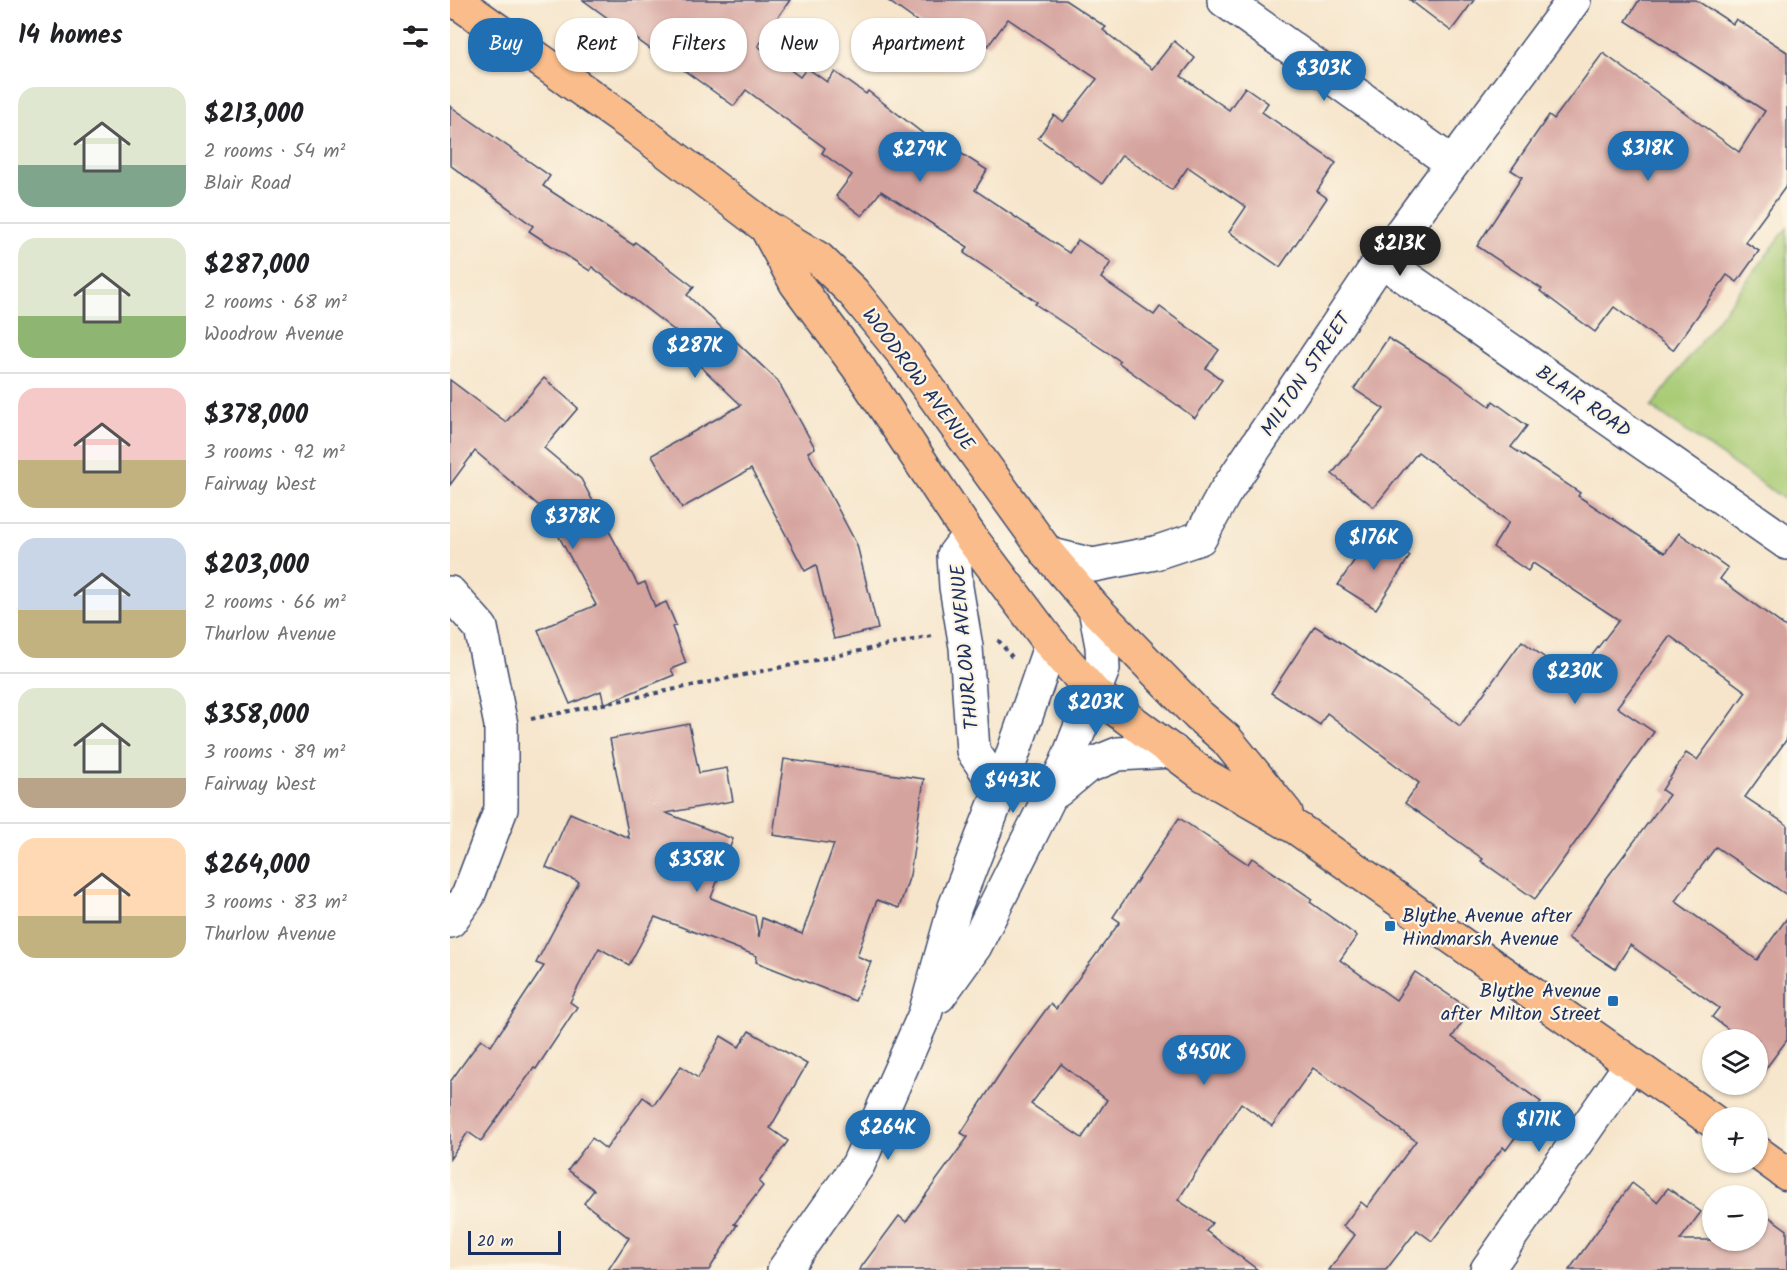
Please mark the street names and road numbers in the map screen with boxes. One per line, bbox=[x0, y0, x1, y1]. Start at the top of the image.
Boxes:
street label: WOODROW AVENUE bbox=[853, 302, 983, 460]
street label: MILTON STREET bbox=[1253, 304, 1362, 444]
street label: BLAIR ROAD bbox=[1528, 358, 1637, 448]
street label: THURLOW AVENUE bbox=[943, 561, 989, 731]

